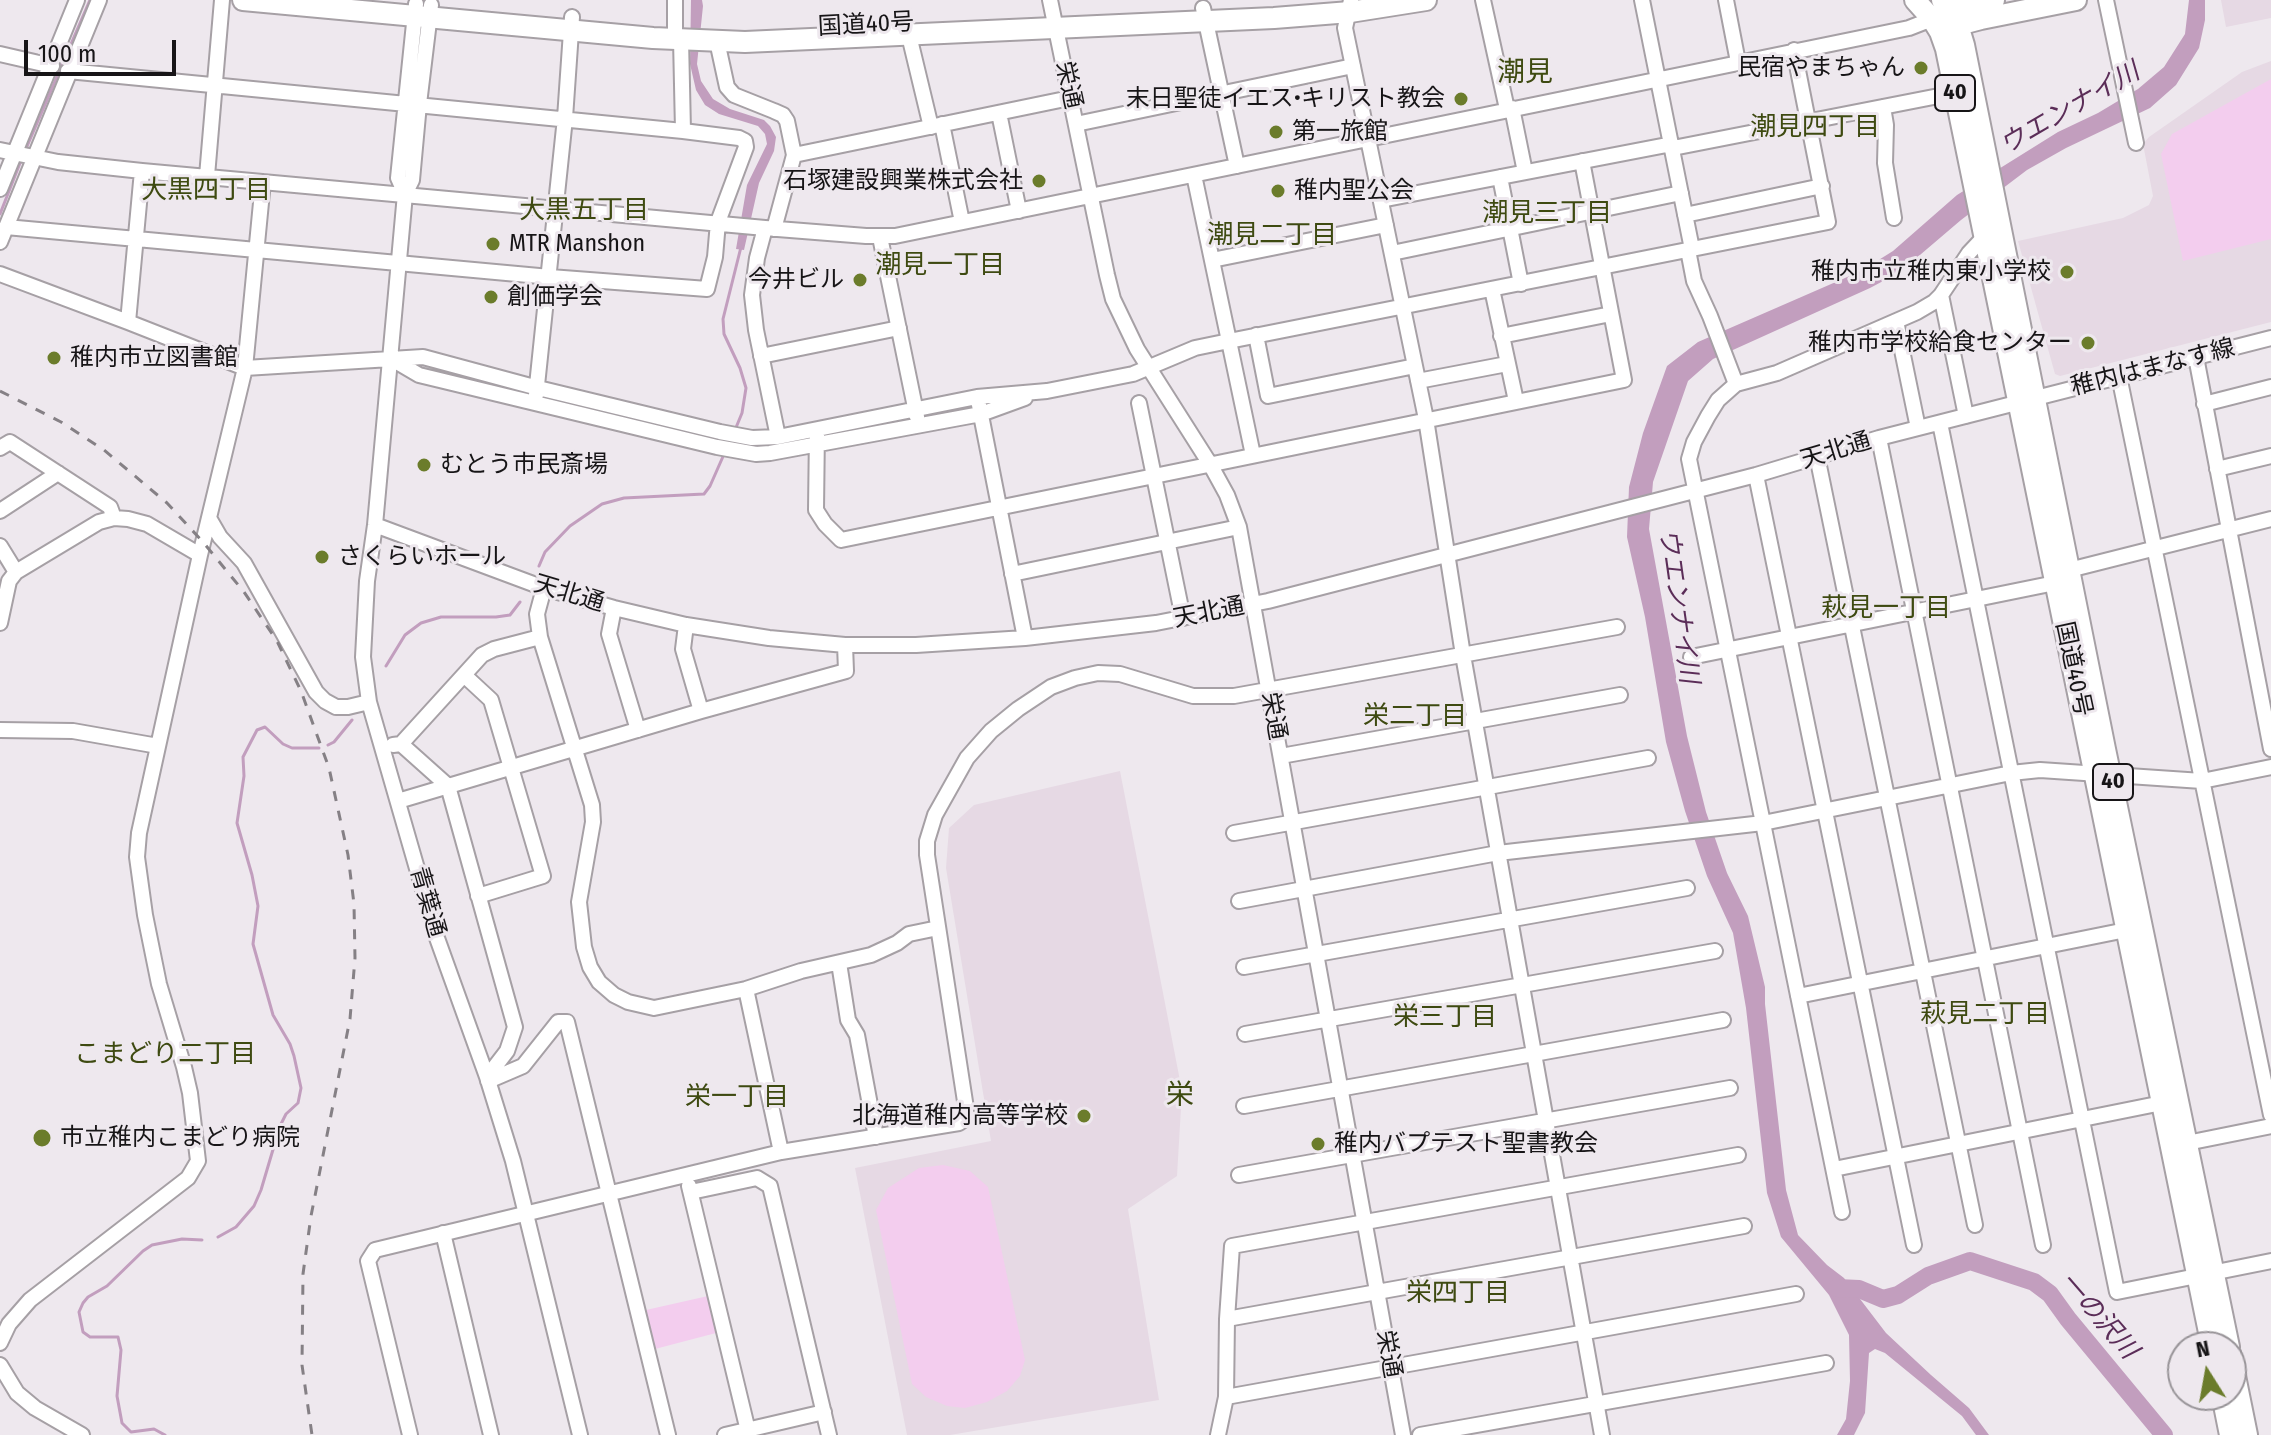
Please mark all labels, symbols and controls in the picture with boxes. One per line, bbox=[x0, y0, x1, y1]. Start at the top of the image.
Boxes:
street label: 国道40号 bbox=[817, 8, 915, 42]
scale bar bbox=[28, 24, 180, 74]
text: 100 m bbox=[38, 40, 96, 68]
place label: 民宿やまちゃん bbox=[1737, 54, 1905, 82]
district label: 潮見 bbox=[1497, 56, 1553, 90]
water label: ウエンナイ川 bbox=[1995, 56, 2145, 162]
street label: 栄通 bbox=[1049, 59, 1087, 111]
marker: 民宿やまちゃん bbox=[1912, 59, 1930, 77]
road number: 40 bbox=[1935, 75, 1975, 111]
place label: 末日聖徒イエス•キリスト教会 bbox=[1126, 85, 1445, 113]
marker: 末日聖徒イエス•キリスト教会 bbox=[1452, 90, 1470, 108]
district label: 潮見四丁目 bbox=[1750, 112, 1880, 144]
place label: 第一旅館 bbox=[1292, 118, 1388, 146]
marker: 第一旅館 bbox=[1267, 123, 1285, 141]
place label: 石塚建設興業株式会社 bbox=[783, 167, 1023, 195]
marker: 石塚建設興業株式会社 bbox=[1030, 172, 1048, 190]
district label: 大黒四丁目 bbox=[141, 175, 271, 207]
place label: 稚内聖公会 bbox=[1294, 177, 1414, 205]
marker: 稚内聖公会 bbox=[1269, 182, 1287, 200]
district label: 大黒五丁目 bbox=[519, 195, 649, 227]
district label: 潮見三丁目 bbox=[1482, 198, 1612, 230]
district label: 潮見二丁目 bbox=[1207, 220, 1337, 252]
place label: MTR Manshon bbox=[509, 230, 645, 258]
marker: MTR Manshon bbox=[484, 235, 502, 253]
district label: 潮見一丁目 bbox=[875, 250, 1005, 282]
place label: 稚内市立稚内東小学校 bbox=[1811, 258, 2051, 286]
marker: 稚内市立稚内東小学校 bbox=[2058, 263, 2076, 281]
place label: 今井ビル bbox=[748, 266, 844, 294]
marker: 今井ビル bbox=[851, 271, 869, 289]
place label: 創価学会 bbox=[507, 283, 603, 311]
marker: 創価学会 bbox=[482, 288, 500, 306]
place label: 稚内市学校給食センター bbox=[1808, 329, 2072, 357]
street label: 稚内はまなす線 bbox=[2068, 334, 2238, 402]
marker: 稚内市学校給食センター bbox=[2079, 334, 2097, 352]
place label: 稚内市立図書館 bbox=[70, 344, 238, 372]
marker: 稚内市立図書館 bbox=[45, 349, 63, 367]
street label: 天北通 bbox=[1797, 427, 1875, 475]
place label: むとう市民斎場 bbox=[440, 451, 608, 479]
marker: むとう市民斎場 bbox=[415, 456, 433, 474]
water label: ウエンナイ川 bbox=[1652, 527, 1704, 685]
place label: さくらいホール bbox=[338, 543, 506, 571]
marker: さくらいホール bbox=[313, 548, 331, 566]
street label: 天北通 bbox=[530, 570, 608, 618]
street label: 天北通 bbox=[1171, 592, 1247, 634]
district label: 萩見一丁目 bbox=[1821, 593, 1951, 625]
street label: 国道40号 bbox=[2049, 619, 2097, 719]
street label: 栄通 bbox=[1255, 690, 1291, 742]
district label: 栄二丁目 bbox=[1363, 701, 1467, 733]
road number: 40 bbox=[2093, 764, 2133, 800]
street label: 青葉通 bbox=[403, 863, 451, 941]
district label: 萩見二丁目 bbox=[1920, 999, 2050, 1031]
district label: 栄三丁目 bbox=[1393, 1002, 1497, 1034]
district label: こまどり二丁目 bbox=[74, 1039, 256, 1071]
district label: 栄 bbox=[1166, 1079, 1194, 1113]
district label: 栄一丁目 bbox=[685, 1082, 789, 1114]
place label: 北海道稚内高等学校 bbox=[852, 1102, 1068, 1130]
marker: 北海道稚内高等学校 bbox=[1075, 1107, 1093, 1125]
place label: 市立稚内こまどり病院 bbox=[60, 1124, 300, 1152]
marker: 市立稚内こまどり病院 bbox=[31, 1127, 53, 1149]
place label: 稚内バプテスト聖書教会 bbox=[1334, 1130, 1598, 1158]
marker: 稚内バプテスト聖書教会 bbox=[1309, 1135, 1327, 1153]
water label: 一の沢川 bbox=[2052, 1267, 2144, 1365]
district label: 栄四丁目 bbox=[1406, 1278, 1510, 1310]
street label: 栄通 bbox=[1370, 1328, 1406, 1380]
north arrow bbox=[2167, 1331, 2247, 1411]
text: N bbox=[2194, 1334, 2212, 1363]

